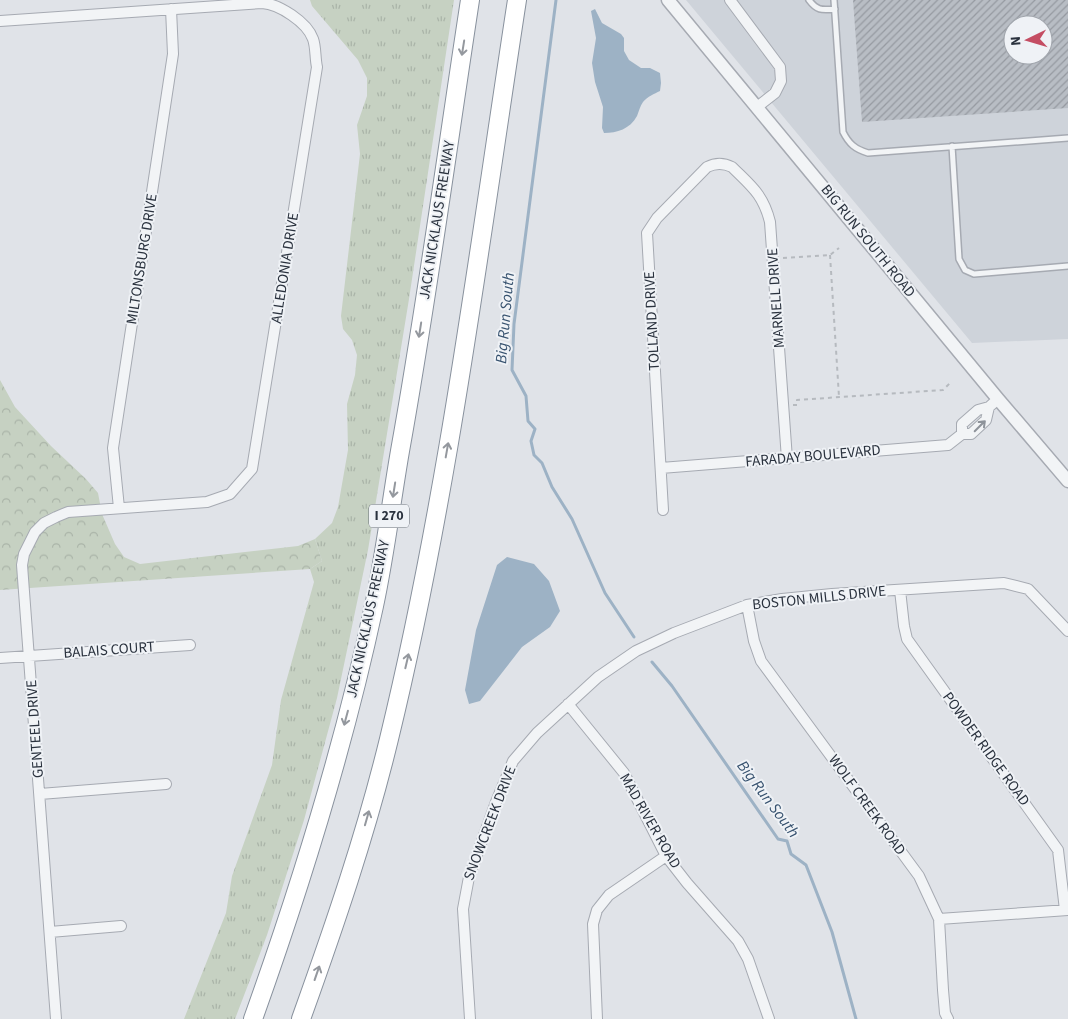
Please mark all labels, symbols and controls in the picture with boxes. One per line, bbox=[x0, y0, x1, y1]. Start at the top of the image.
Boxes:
north arrow bbox=[1003, 15, 1053, 65]
text: N bbox=[1006, 36, 1026, 47]
one-way arrow bbox=[458, 40, 468, 56]
street label: JACK NICKLAUS FREEWAY bbox=[414, 138, 460, 301]
street label: BIG RUN SOUTH ROAD bbox=[816, 180, 920, 302]
street label: MILTONSBURG DRIVE bbox=[121, 192, 163, 326]
street label: ALLEDONIA DRIVE bbox=[266, 211, 304, 325]
street label: MARNELL DRIVE bbox=[762, 247, 790, 349]
water label: Big Run South bbox=[490, 271, 520, 365]
street label: TOLLAND DRIVE bbox=[639, 271, 665, 371]
one-way arrow bbox=[414, 322, 424, 338]
one-way arrow bbox=[974, 419, 986, 432]
street label: FARADAY BOULEVARD bbox=[744, 440, 882, 472]
one-way arrow bbox=[442, 442, 452, 458]
one-way arrow bbox=[388, 482, 398, 498]
road number: I 270 bbox=[369, 504, 409, 528]
street label: JACK NICKLAUS FREEWAY bbox=[341, 537, 395, 700]
street label: BOSTON MILLS DRIVE bbox=[751, 581, 887, 615]
street label: BALAIS COURT bbox=[63, 636, 155, 664]
one-way arrow bbox=[403, 653, 412, 669]
street label: GENTEEL DRIVE bbox=[21, 679, 49, 779]
street label: POWDER RIDGE ROAD bbox=[937, 688, 1035, 810]
one-way arrow bbox=[341, 709, 351, 725]
street label: WOLF CREEK ROAD bbox=[823, 750, 911, 860]
water label: Big Run South bbox=[732, 756, 804, 842]
street label: SNOWCREEK DRIVE bbox=[458, 763, 522, 883]
street label: MAD RIVER ROAD bbox=[614, 770, 686, 872]
one-way arrow bbox=[362, 811, 372, 827]
one-way arrow bbox=[313, 965, 323, 981]

